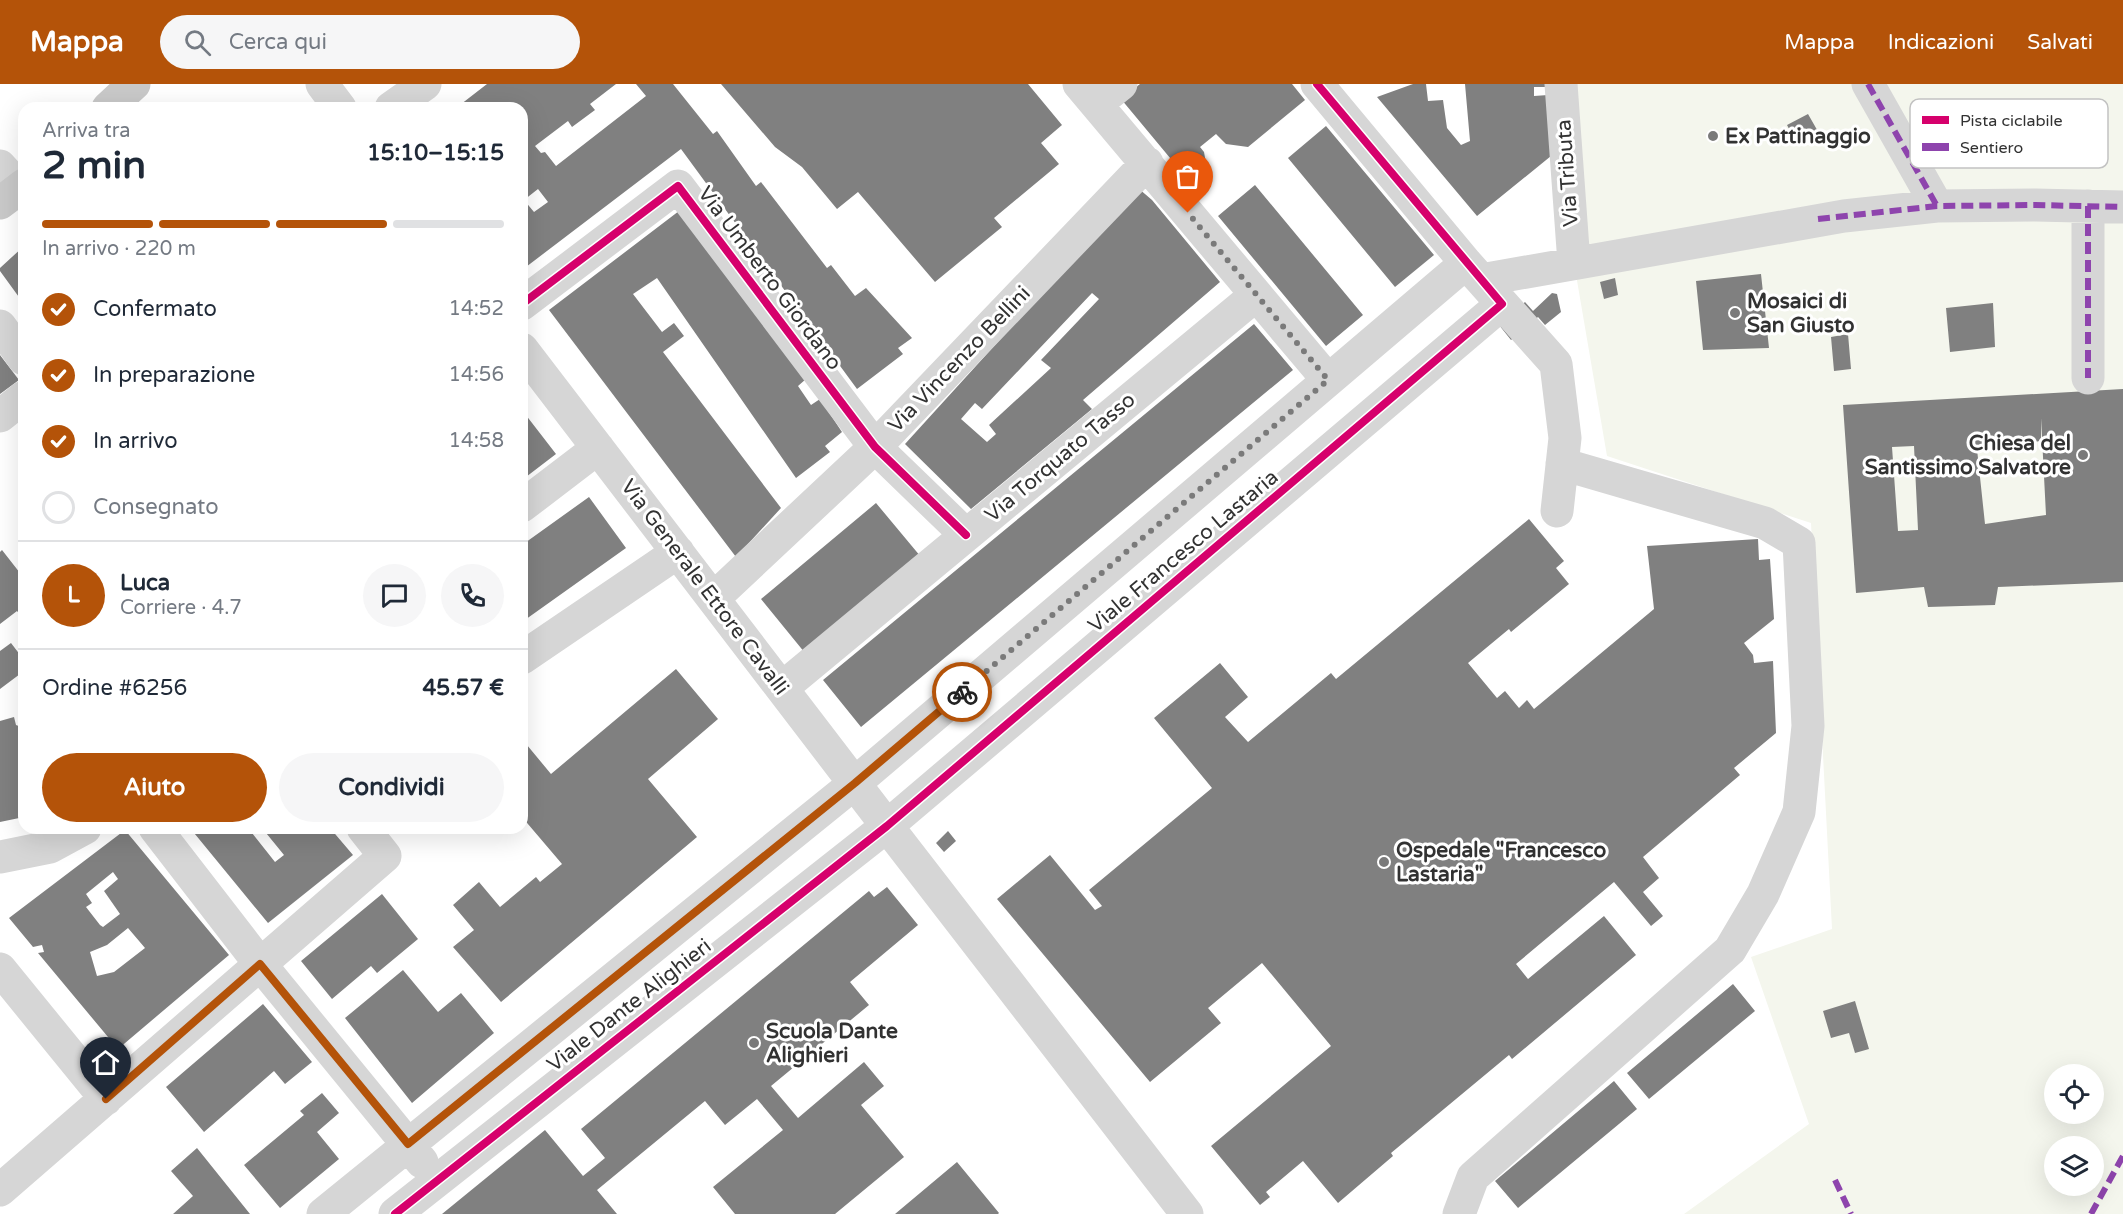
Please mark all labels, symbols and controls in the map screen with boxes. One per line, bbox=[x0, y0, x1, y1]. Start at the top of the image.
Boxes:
search box bbox=[160, 15, 580, 69]
text: Mappa bbox=[30, 25, 124, 59]
icon: search bbox=[181, 26, 214, 59]
text: Cerca qui bbox=[229, 29, 327, 55]
text: Mappa bbox=[1784, 30, 1855, 55]
text: Indicazioni bbox=[1888, 30, 1994, 55]
text: Salvati bbox=[2027, 30, 2093, 55]
legend bbox=[1910, 99, 2108, 168]
text: Pista ciclabile bbox=[1960, 111, 2063, 131]
street label: Via Tributa bbox=[1551, 118, 1584, 227]
text: Arriva tra bbox=[42, 119, 131, 143]
place label: Ex Pattinaggio bbox=[1725, 124, 1871, 149]
marker: Ex Pattinaggio bbox=[1706, 129, 1720, 143]
text: Sentiero bbox=[1960, 138, 2023, 158]
text: 15:10–15:15 bbox=[367, 140, 504, 166]
text: 2 min bbox=[42, 142, 146, 189]
pin bbox=[1162, 151, 1213, 213]
icon: bag bbox=[1171, 160, 1204, 193]
street label: Via Umberto Giordano bbox=[692, 182, 847, 375]
text: In arrivo · 220 m bbox=[42, 237, 196, 261]
street label: Via Vincenzo Bellini bbox=[883, 281, 1036, 438]
place label: Mosaici di San Giusto bbox=[1747, 289, 1855, 338]
icon: check bbox=[42, 293, 75, 326]
text: Confermato bbox=[93, 296, 217, 322]
text: 14:52 bbox=[449, 297, 504, 321]
marker: Mosaici di San Giusto bbox=[1728, 306, 1742, 320]
icon: check bbox=[42, 359, 75, 392]
text: In preparazione bbox=[93, 362, 255, 388]
text: 14:56 bbox=[449, 363, 504, 387]
street label: Via Torquato Tasso bbox=[980, 387, 1140, 527]
icon: check bbox=[42, 425, 75, 458]
text: In arrivo bbox=[93, 428, 178, 454]
text: 14:58 bbox=[449, 429, 504, 453]
place label: Chiesa del Santissimo Salvatore bbox=[1865, 431, 2071, 480]
marker: Chiesa del Santissimo Salvatore bbox=[2076, 448, 2090, 462]
street label: Viale Francesco Lastaria bbox=[1083, 465, 1283, 638]
street label: Via Generale Ettore Cavalli bbox=[615, 475, 794, 700]
text: Consegnato bbox=[93, 494, 219, 520]
button: chat bbox=[363, 564, 426, 627]
button: phone bbox=[441, 564, 504, 627]
text: Luca bbox=[120, 570, 170, 596]
text: L bbox=[67, 582, 80, 608]
text: Corriere · 4.7 bbox=[120, 596, 242, 620]
courier bbox=[932, 662, 992, 722]
text: Ordine #6256 bbox=[42, 675, 187, 701]
text: 45.57 € bbox=[423, 675, 504, 701]
icon: bike bbox=[946, 676, 979, 709]
button: Aiuto bbox=[42, 753, 267, 822]
button: Condividi bbox=[279, 753, 504, 822]
place label: Ospedale "Francesco Lastaria" bbox=[1396, 838, 1606, 887]
marker: Ospedale "Francesco Lastaria" bbox=[1377, 855, 1391, 869]
street label: Viale Dante Alighieri bbox=[542, 934, 716, 1077]
place label: Scuola Dante Alighieri bbox=[766, 1019, 898, 1068]
marker: Scuola Dante Alighieri bbox=[747, 1036, 761, 1050]
pin bbox=[80, 1037, 131, 1099]
icon: home bbox=[89, 1046, 122, 1079]
map controls bbox=[2044, 1064, 2104, 1196]
button: locate bbox=[2044, 1064, 2104, 1124]
button: layers bbox=[2044, 1136, 2104, 1196]

